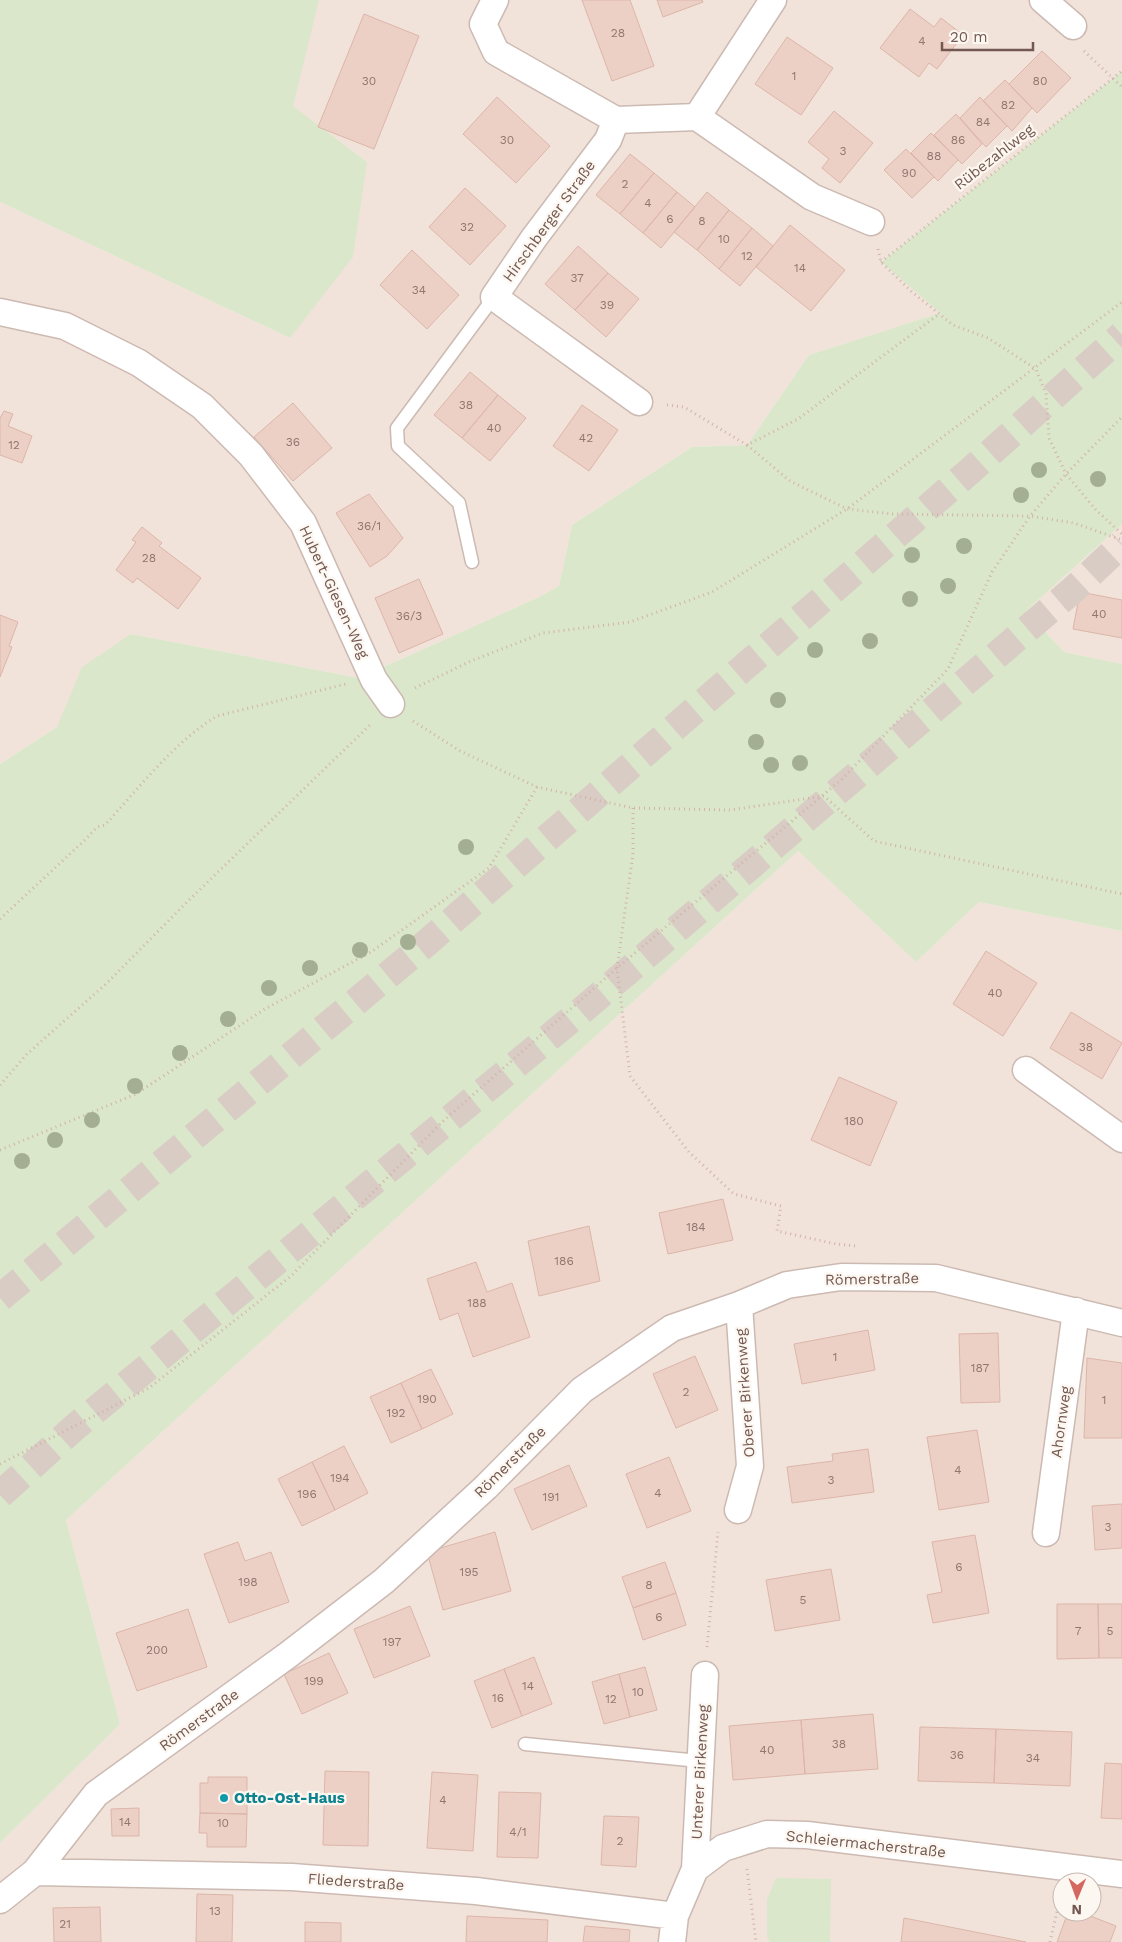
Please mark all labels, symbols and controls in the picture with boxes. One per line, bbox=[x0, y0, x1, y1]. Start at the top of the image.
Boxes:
scale bar bbox=[942, 20, 1033, 52]
house number: 28 bbox=[611, 26, 625, 40]
text: 20 m bbox=[950, 28, 988, 46]
house number: 4 bbox=[918, 34, 926, 48]
house number: 1 bbox=[792, 69, 796, 83]
house number: 30 bbox=[362, 74, 376, 88]
house number: 80 bbox=[1033, 74, 1047, 88]
house number: 82 bbox=[1001, 98, 1015, 112]
house number: 84 bbox=[976, 115, 990, 129]
street label: Rübezahlweg bbox=[951, 120, 1037, 194]
house number: 30 bbox=[500, 133, 514, 147]
house number: 86 bbox=[951, 133, 965, 147]
house number: 3 bbox=[840, 144, 847, 158]
house number: 88 bbox=[927, 149, 941, 163]
street label: Hirschberger Straße bbox=[499, 157, 599, 285]
house number: 90 bbox=[902, 166, 916, 180]
house number: 2 bbox=[622, 177, 629, 191]
house number: 4 bbox=[644, 196, 652, 210]
house number: 6 bbox=[666, 212, 674, 226]
house number: 8 bbox=[698, 214, 706, 228]
house number: 32 bbox=[460, 220, 474, 234]
house number: 10 bbox=[718, 232, 730, 246]
house number: 12 bbox=[741, 249, 753, 263]
house number: 14 bbox=[794, 261, 806, 275]
house number: 37 bbox=[570, 271, 584, 285]
house number: 34 bbox=[412, 283, 426, 297]
house number: 39 bbox=[600, 298, 614, 312]
house number: 38 bbox=[459, 398, 473, 412]
house number: 40 bbox=[487, 421, 501, 435]
house number: 42 bbox=[579, 431, 593, 445]
house number: 36 bbox=[286, 435, 300, 449]
house number: 12 bbox=[8, 438, 20, 452]
house number: 36/1 bbox=[357, 519, 381, 533]
street label: Hubert-Giesen-Weg bbox=[295, 523, 373, 661]
house number: 28 bbox=[142, 551, 156, 565]
house number: 40 bbox=[1092, 607, 1106, 621]
house number: 36/3 bbox=[396, 609, 422, 623]
house number: 40 bbox=[988, 986, 1002, 1000]
house number: 38 bbox=[1079, 1040, 1093, 1054]
house number: 180 bbox=[844, 1114, 864, 1128]
house number: 184 bbox=[686, 1220, 706, 1234]
house number: 186 bbox=[554, 1254, 574, 1268]
street label: Römerstraße bbox=[825, 1269, 919, 1289]
house number: 188 bbox=[467, 1296, 487, 1310]
street label: Oberer Birkenweg bbox=[732, 1328, 758, 1458]
house number: 1 bbox=[833, 1350, 837, 1364]
house number: 187 bbox=[971, 1361, 989, 1375]
house number: 2 bbox=[683, 1385, 690, 1399]
street label: Ahornweg bbox=[1047, 1385, 1075, 1459]
house number: 190 bbox=[417, 1392, 437, 1406]
house number: 1 bbox=[1102, 1393, 1106, 1407]
house number: 192 bbox=[386, 1406, 406, 1420]
street label: Römerstraße bbox=[470, 1422, 550, 1502]
house number: 4 bbox=[954, 1463, 962, 1477]
house number: 194 bbox=[330, 1471, 350, 1485]
house number: 3 bbox=[828, 1473, 835, 1487]
house number: 4 bbox=[654, 1486, 662, 1500]
house number: 196 bbox=[297, 1487, 317, 1501]
house number: 191 bbox=[543, 1490, 559, 1504]
house number: 3 bbox=[1105, 1520, 1112, 1534]
house number: 6 bbox=[955, 1560, 963, 1574]
house number: 195 bbox=[459, 1565, 479, 1579]
house number: 198 bbox=[238, 1575, 258, 1589]
house number: 8 bbox=[645, 1578, 653, 1592]
house number: 5 bbox=[800, 1593, 807, 1607]
house number: 6 bbox=[655, 1610, 663, 1624]
house number: 7 bbox=[1075, 1624, 1082, 1638]
house number: 5 bbox=[1107, 1624, 1114, 1638]
house number: 197 bbox=[383, 1635, 402, 1649]
house number: 200 bbox=[146, 1643, 168, 1657]
house number: 199 bbox=[304, 1674, 324, 1688]
house number: 14 bbox=[522, 1679, 534, 1693]
street label: Römerstraße bbox=[156, 1685, 242, 1755]
house number: 10 bbox=[632, 1685, 644, 1699]
house number: 16 bbox=[492, 1691, 504, 1705]
house number: 12 bbox=[605, 1692, 617, 1706]
street label: Unterer Birkenweg bbox=[687, 1704, 713, 1840]
house number: 38 bbox=[832, 1737, 846, 1751]
house number: 40 bbox=[760, 1743, 774, 1757]
house number: 36 bbox=[950, 1748, 964, 1762]
house number: 34 bbox=[1026, 1751, 1040, 1765]
place label: Otto-Ost-Haus bbox=[234, 1789, 345, 1807]
marker: Otto-Ost-Haus bbox=[218, 1792, 230, 1804]
house number: 4 bbox=[439, 1793, 447, 1807]
house number: 14 bbox=[119, 1815, 131, 1829]
house number: 10 bbox=[217, 1816, 229, 1830]
house number: 4/1 bbox=[509, 1825, 527, 1839]
street label: Schleiermacherstraße bbox=[785, 1827, 947, 1861]
house number: 2 bbox=[617, 1834, 624, 1848]
street label: Fliederstraße bbox=[307, 1870, 405, 1894]
north arrow bbox=[1052, 1872, 1102, 1922]
text: N bbox=[1071, 1902, 1082, 1918]
house number: 13 bbox=[209, 1904, 221, 1918]
house number: 21 bbox=[59, 1917, 71, 1931]

